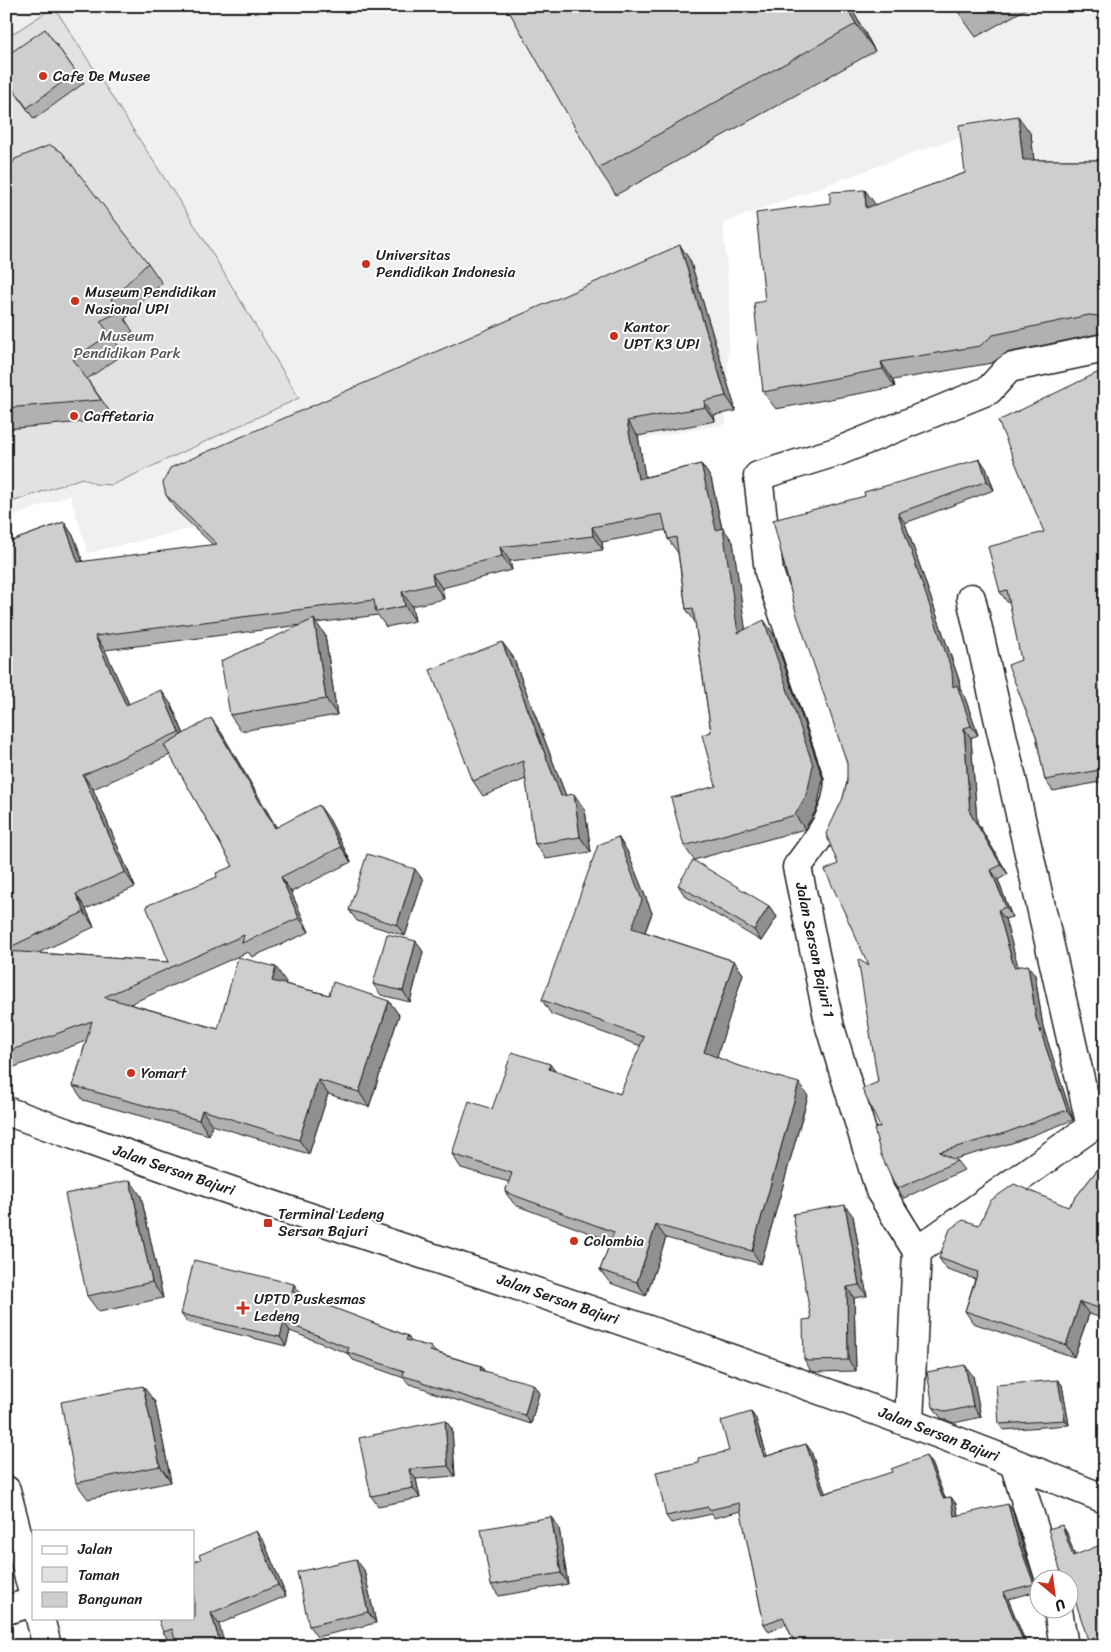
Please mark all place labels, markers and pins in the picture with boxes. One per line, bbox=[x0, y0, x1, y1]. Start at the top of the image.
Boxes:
place label: Cafe De Musee bbox=[53, 63, 150, 89]
marker: Cafe De Musee bbox=[37, 70, 49, 82]
place label: Universitas Pendidikan Indonesia bbox=[376, 242, 516, 285]
marker: Universitas Pendidikan Indonesia bbox=[360, 258, 372, 270]
place label: Museum Pendidikan Nasional UPI bbox=[85, 279, 216, 322]
marker: Museum Pendidikan Nasional UPI bbox=[69, 295, 81, 307]
place label: Kantor UPT K3 UPI bbox=[624, 314, 700, 357]
marker: Kantor UPT K3 UPI bbox=[608, 330, 620, 342]
place label: Caffetaria bbox=[84, 403, 154, 429]
marker: Caffetaria bbox=[68, 410, 80, 422]
place label: Yomart bbox=[141, 1060, 187, 1086]
marker: Yomart bbox=[125, 1067, 137, 1079]
place label: Terminal Ledeng Sersan Bajuri bbox=[278, 1201, 385, 1244]
marker: Terminal Ledeng Sersan Bajuri bbox=[262, 1217, 274, 1229]
place label: Colombia bbox=[584, 1228, 645, 1254]
marker: Colombia bbox=[568, 1235, 580, 1247]
place label: UPTD Puskesmas Ledeng bbox=[254, 1286, 366, 1329]
marker: UPTD Puskesmas Ledeng bbox=[236, 1301, 250, 1315]

